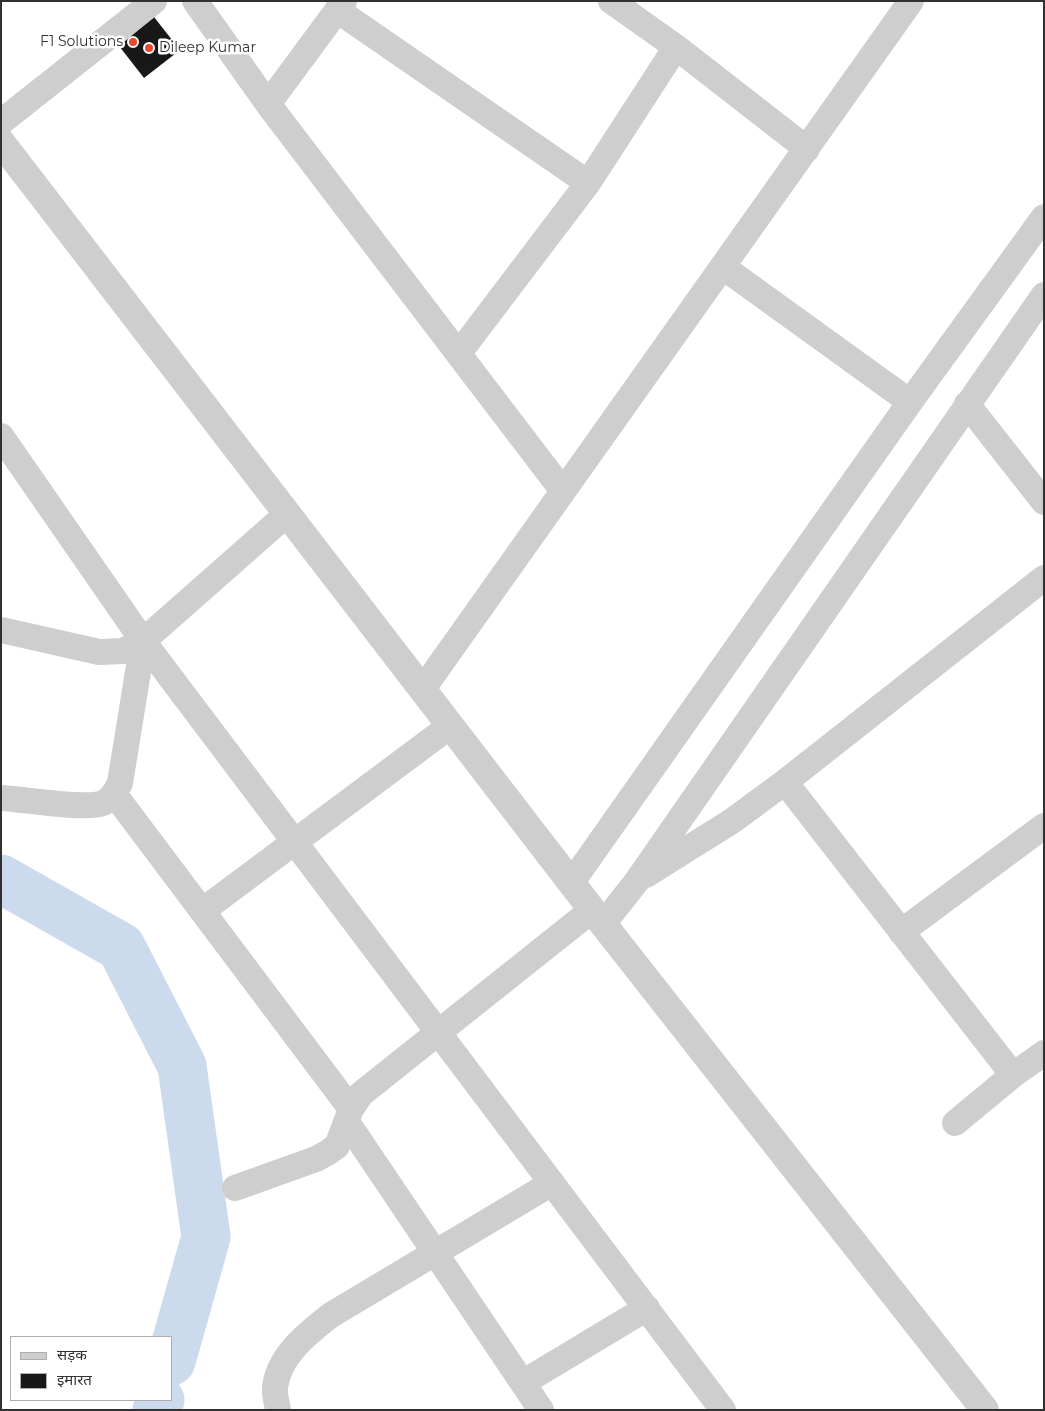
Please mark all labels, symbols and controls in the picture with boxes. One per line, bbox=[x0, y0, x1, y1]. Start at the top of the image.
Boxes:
place label: F1 Solutions bbox=[40, 34, 123, 50]
marker: F1 Solutions bbox=[127, 36, 139, 48]
place label: Dileep Kumar bbox=[159, 40, 256, 56]
marker: Dileep Kumar bbox=[143, 42, 155, 54]
legend bbox=[10, 1336, 172, 1401]
text: सड़क bbox=[57, 1345, 87, 1364]
text: इमारत bbox=[57, 1370, 92, 1389]

